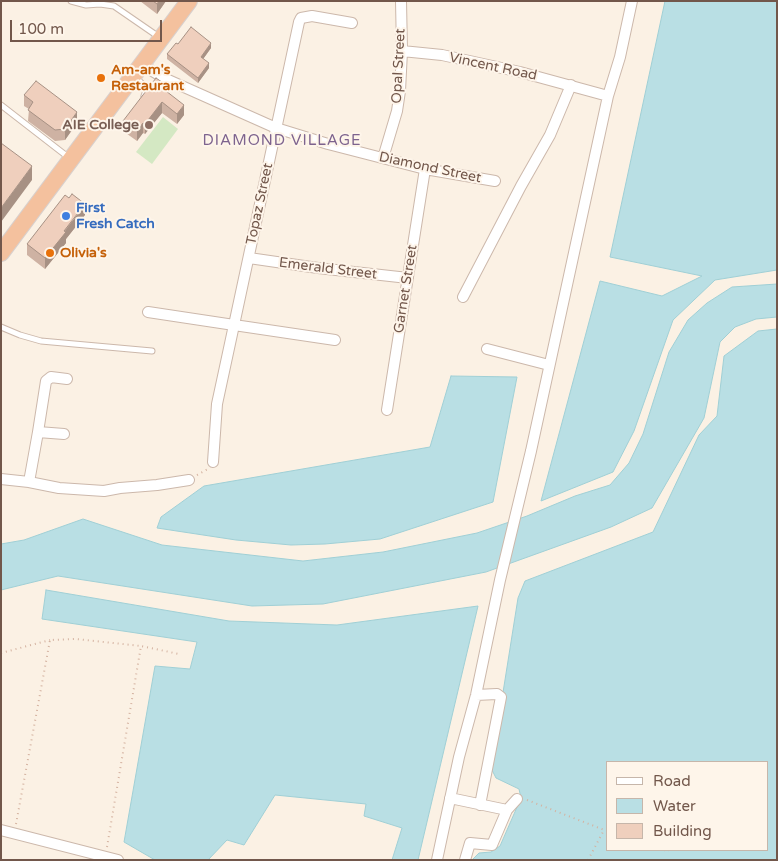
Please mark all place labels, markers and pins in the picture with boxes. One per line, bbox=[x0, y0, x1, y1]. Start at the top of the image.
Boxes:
place label: Am-am's Restaurant bbox=[111, 62, 184, 94]
marker: Am-am's Restaurant bbox=[95, 72, 107, 84]
place label: AIE College bbox=[62, 117, 139, 133]
marker: AIE College bbox=[143, 119, 155, 131]
place label: First Fresh Catch bbox=[76, 200, 155, 232]
marker: First Fresh Catch bbox=[60, 210, 72, 222]
place label: Olivia's bbox=[60, 245, 107, 261]
marker: Olivia's bbox=[44, 247, 56, 259]

